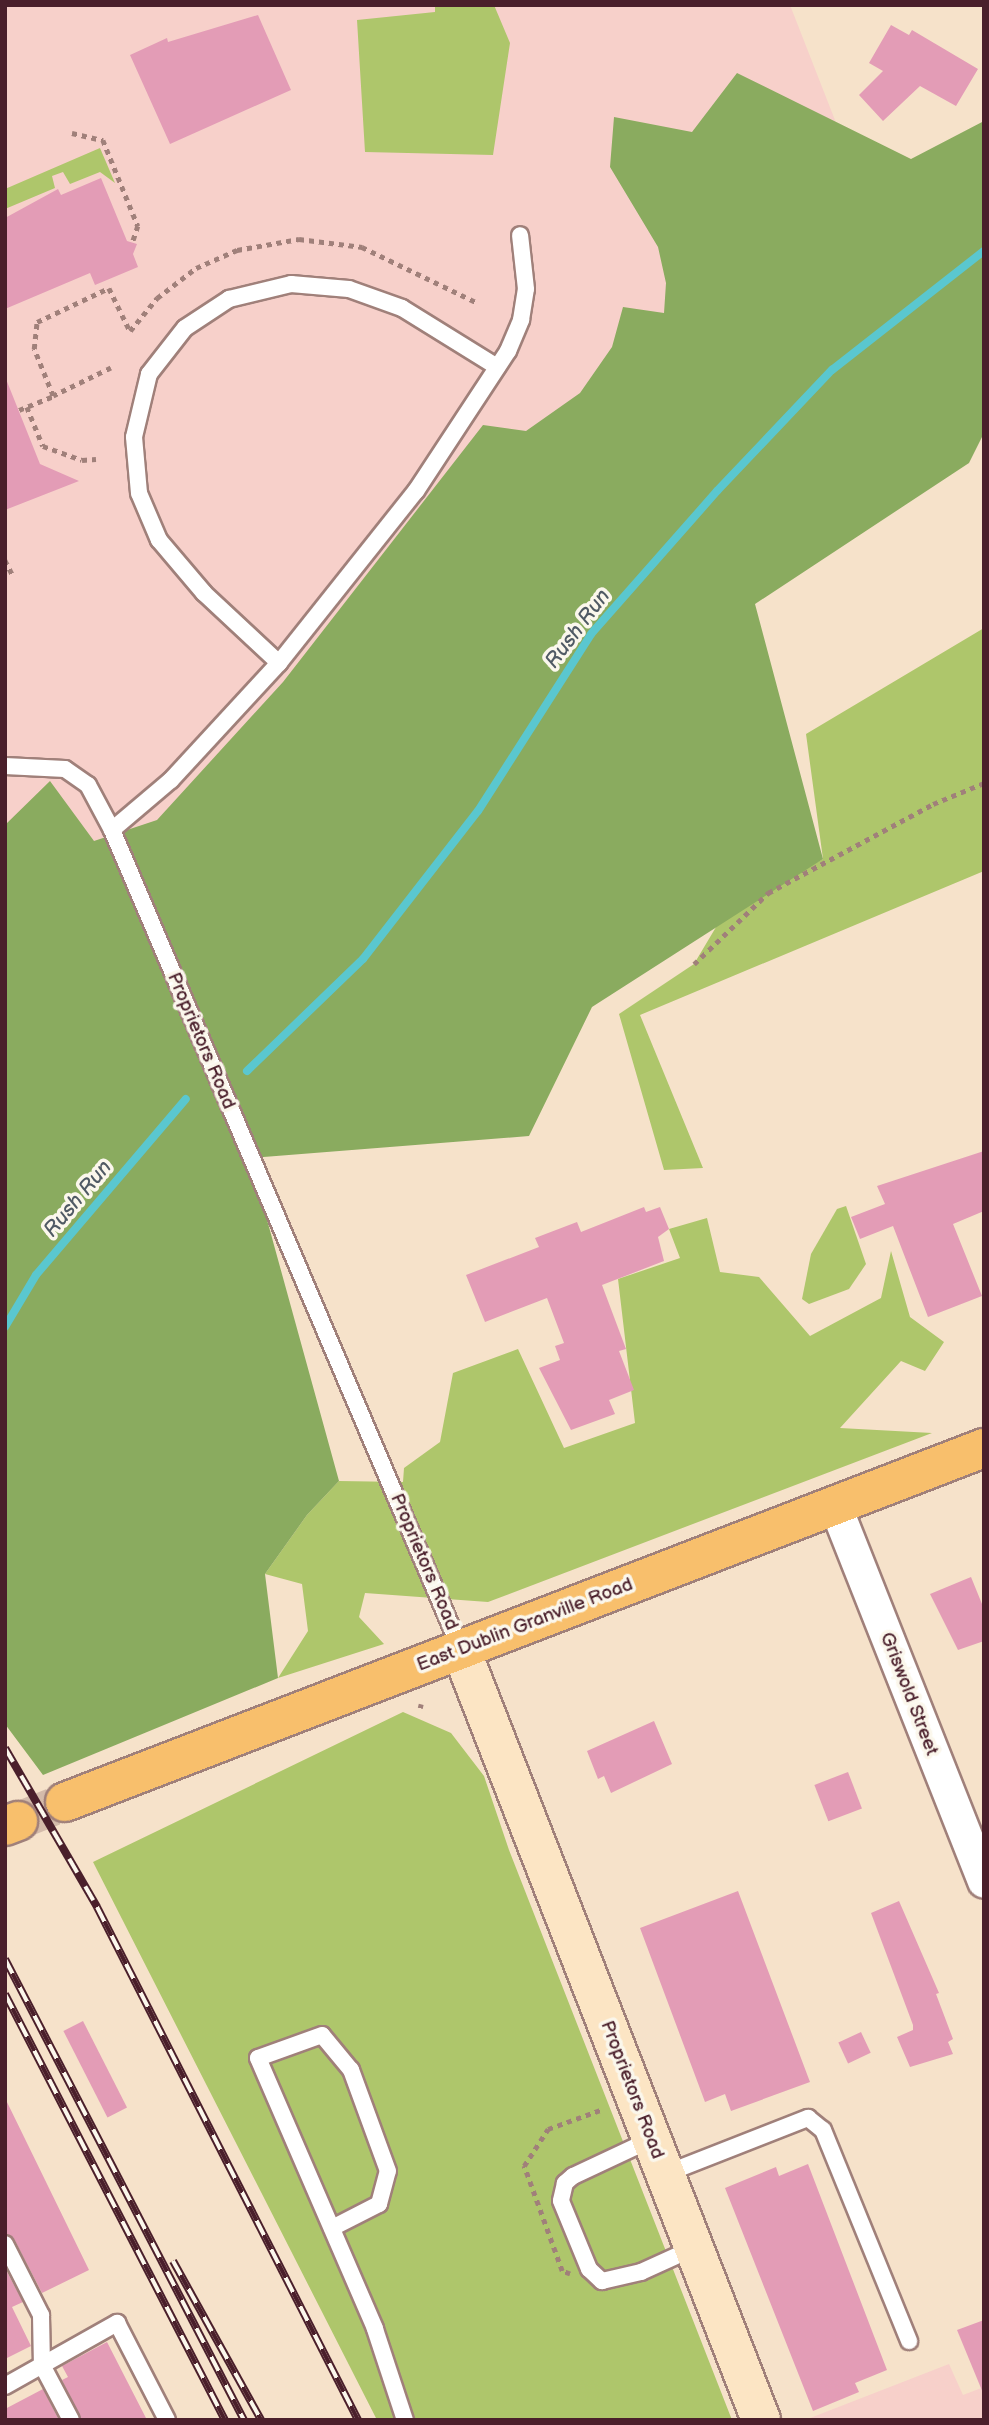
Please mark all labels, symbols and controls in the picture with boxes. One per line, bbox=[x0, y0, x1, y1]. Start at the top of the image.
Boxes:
water label: Rush Run bbox=[540, 584, 616, 674]
street label: Proprietors Road bbox=[162, 969, 240, 1113]
water label: Rush Run bbox=[39, 1155, 117, 1243]
street label: Proprietors Road bbox=[385, 1490, 463, 1634]
street label: East Dublin Granville Road bbox=[414, 1573, 636, 1677]
street label: Griswold Street bbox=[875, 1629, 943, 1759]
street label: Proprietors Road bbox=[595, 2018, 669, 2162]

